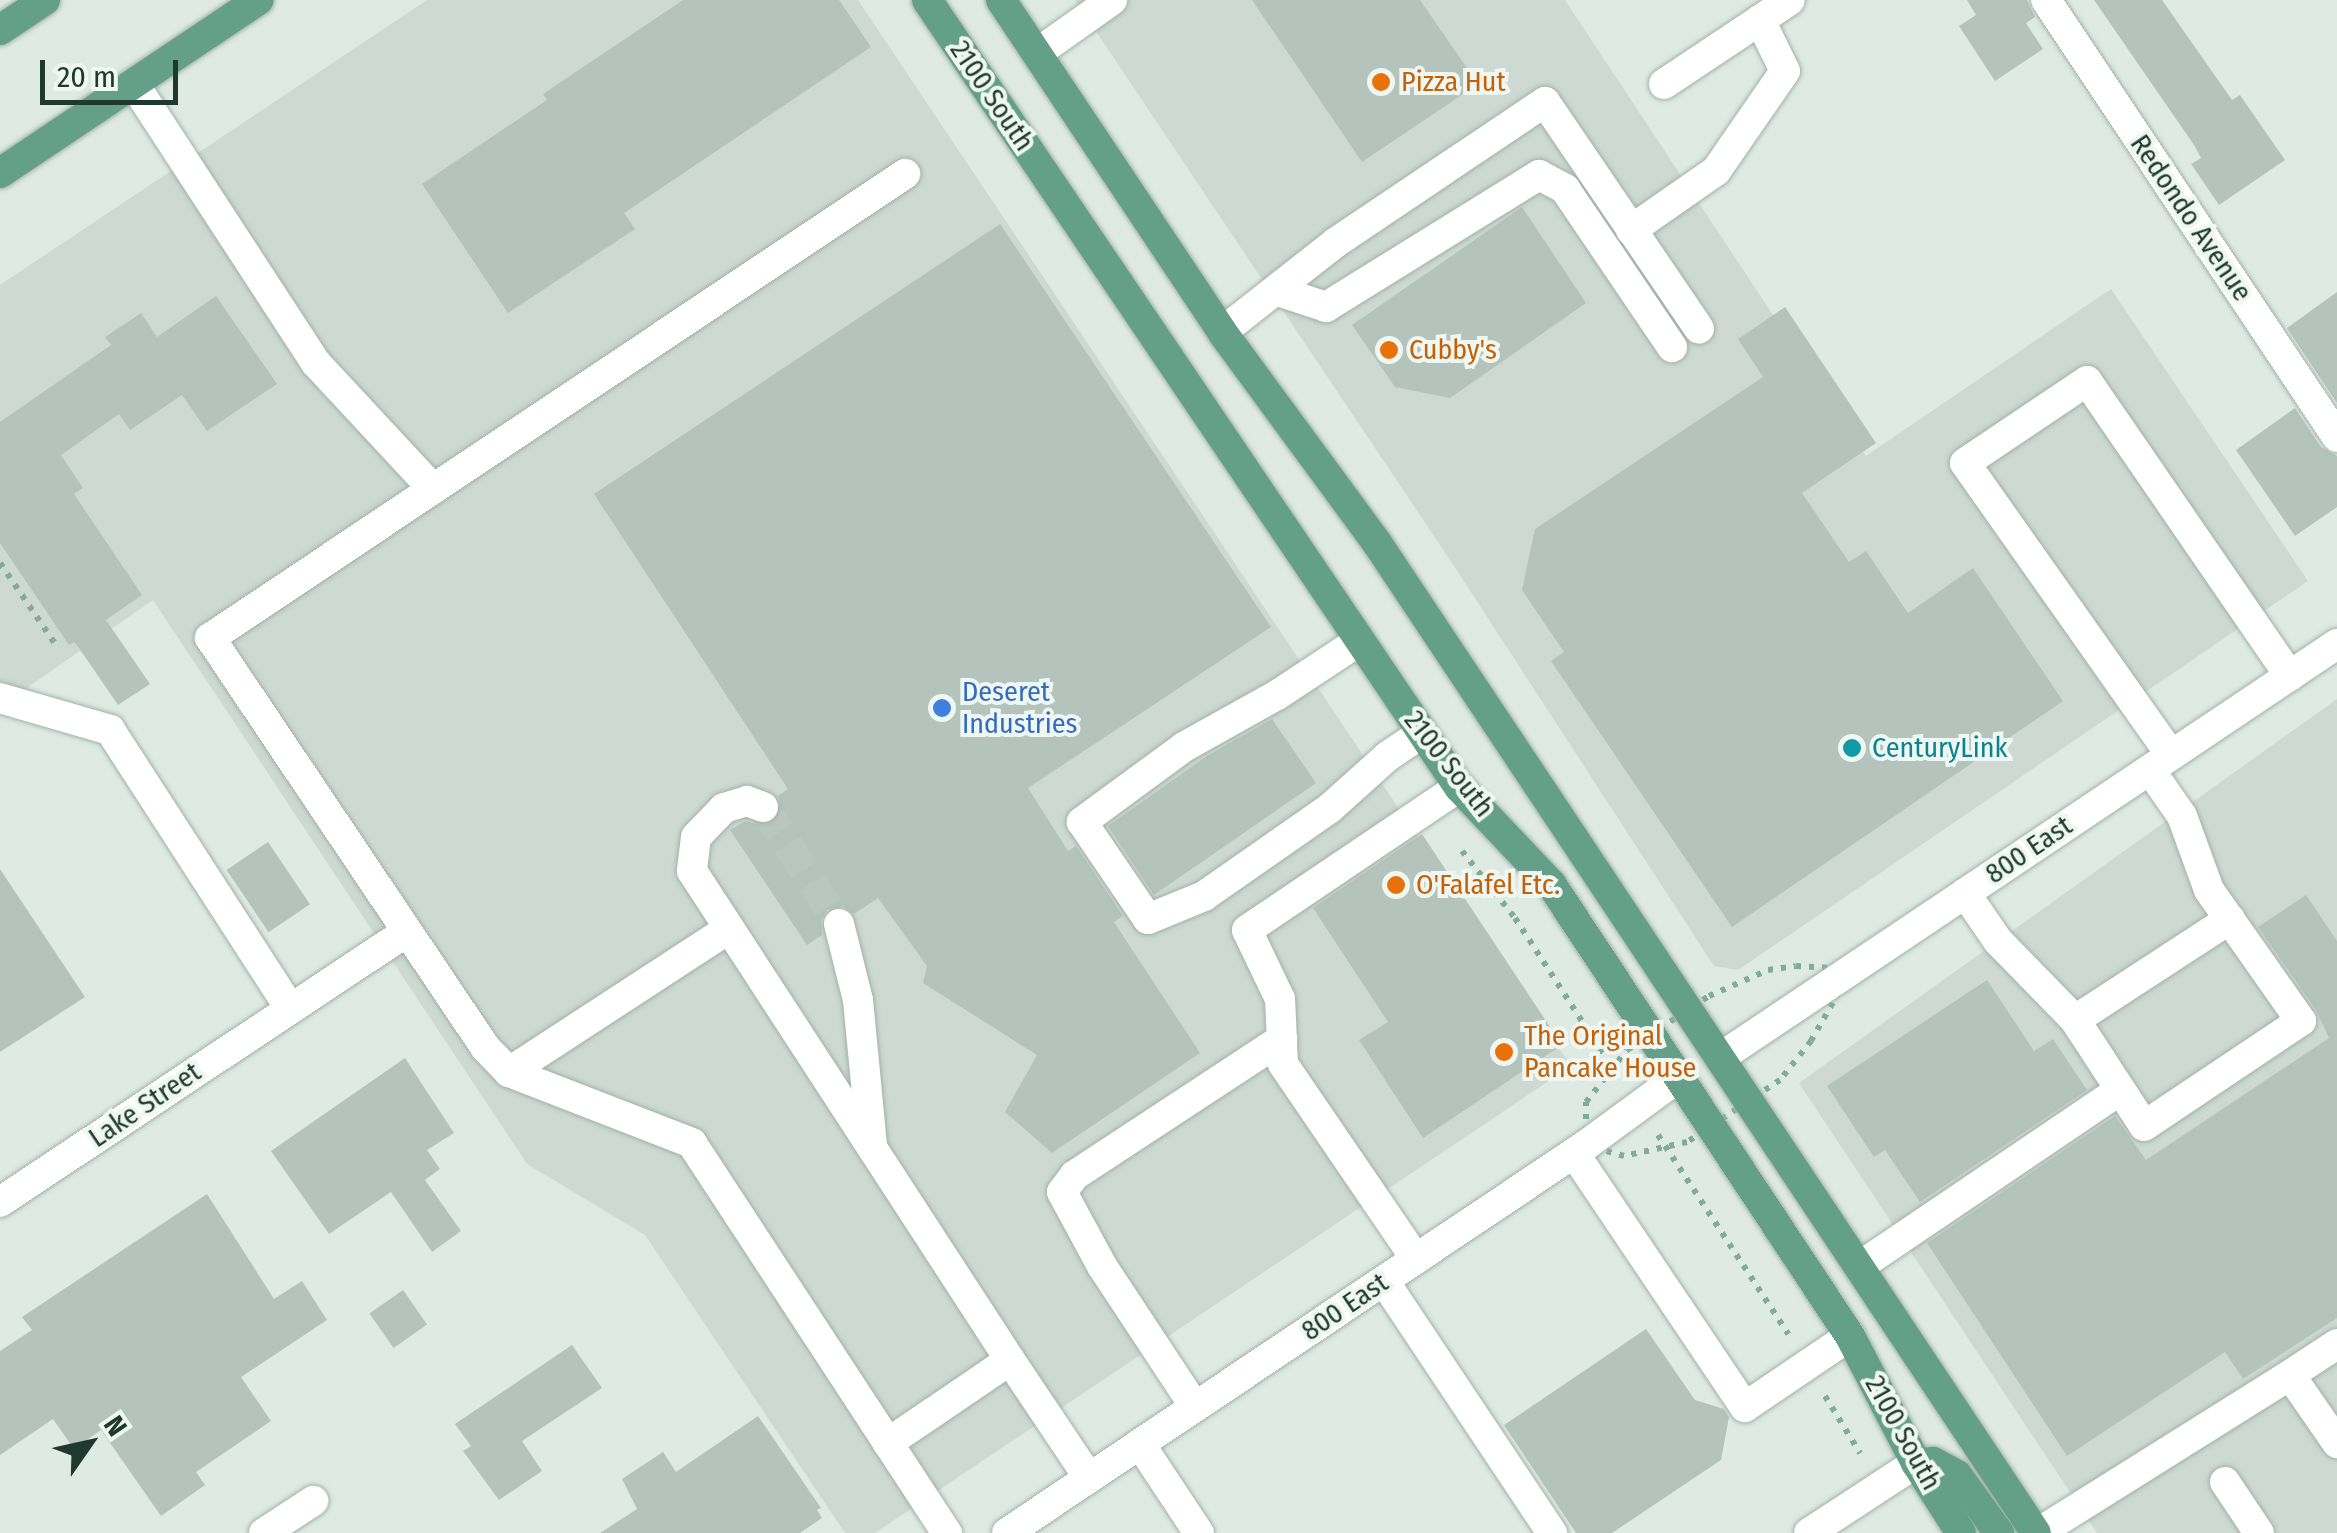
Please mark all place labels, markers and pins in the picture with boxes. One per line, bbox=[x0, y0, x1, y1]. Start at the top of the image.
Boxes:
place label: Pizza Hut bbox=[1401, 65, 1506, 99]
marker: Pizza Hut bbox=[1370, 71, 1392, 93]
place label: Cubby's bbox=[1409, 333, 1497, 367]
marker: Cubby's bbox=[1378, 339, 1400, 361]
place label: Deseret Industries bbox=[962, 675, 1077, 741]
marker: Deseret Industries bbox=[931, 697, 953, 719]
place label: CenturyLink bbox=[1872, 731, 2008, 765]
marker: CenturyLink bbox=[1841, 737, 1863, 759]
place label: O'Falafel Etc. bbox=[1416, 868, 1560, 902]
marker: O'Falafel Etc. bbox=[1385, 874, 1407, 896]
place label: The Original Pancake House bbox=[1524, 1019, 1696, 1085]
marker: The Original Pancake House bbox=[1493, 1041, 1515, 1063]

